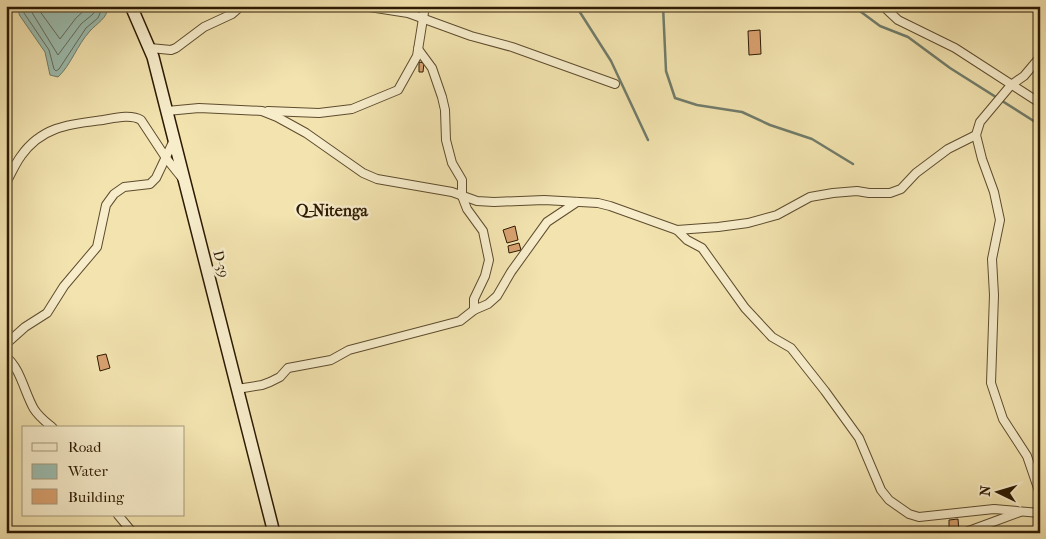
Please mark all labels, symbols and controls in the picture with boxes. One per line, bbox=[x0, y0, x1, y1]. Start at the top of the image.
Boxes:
district label: Q-Nitenga bbox=[296, 201, 369, 221]
street label: D-39 bbox=[209, 249, 233, 279]
legend bbox=[22, 426, 185, 516]
text: Road bbox=[68, 438, 102, 456]
text: Water bbox=[67, 462, 108, 480]
north arrow bbox=[974, 466, 1024, 516]
text: N bbox=[977, 485, 995, 497]
text: Building bbox=[68, 488, 125, 506]

